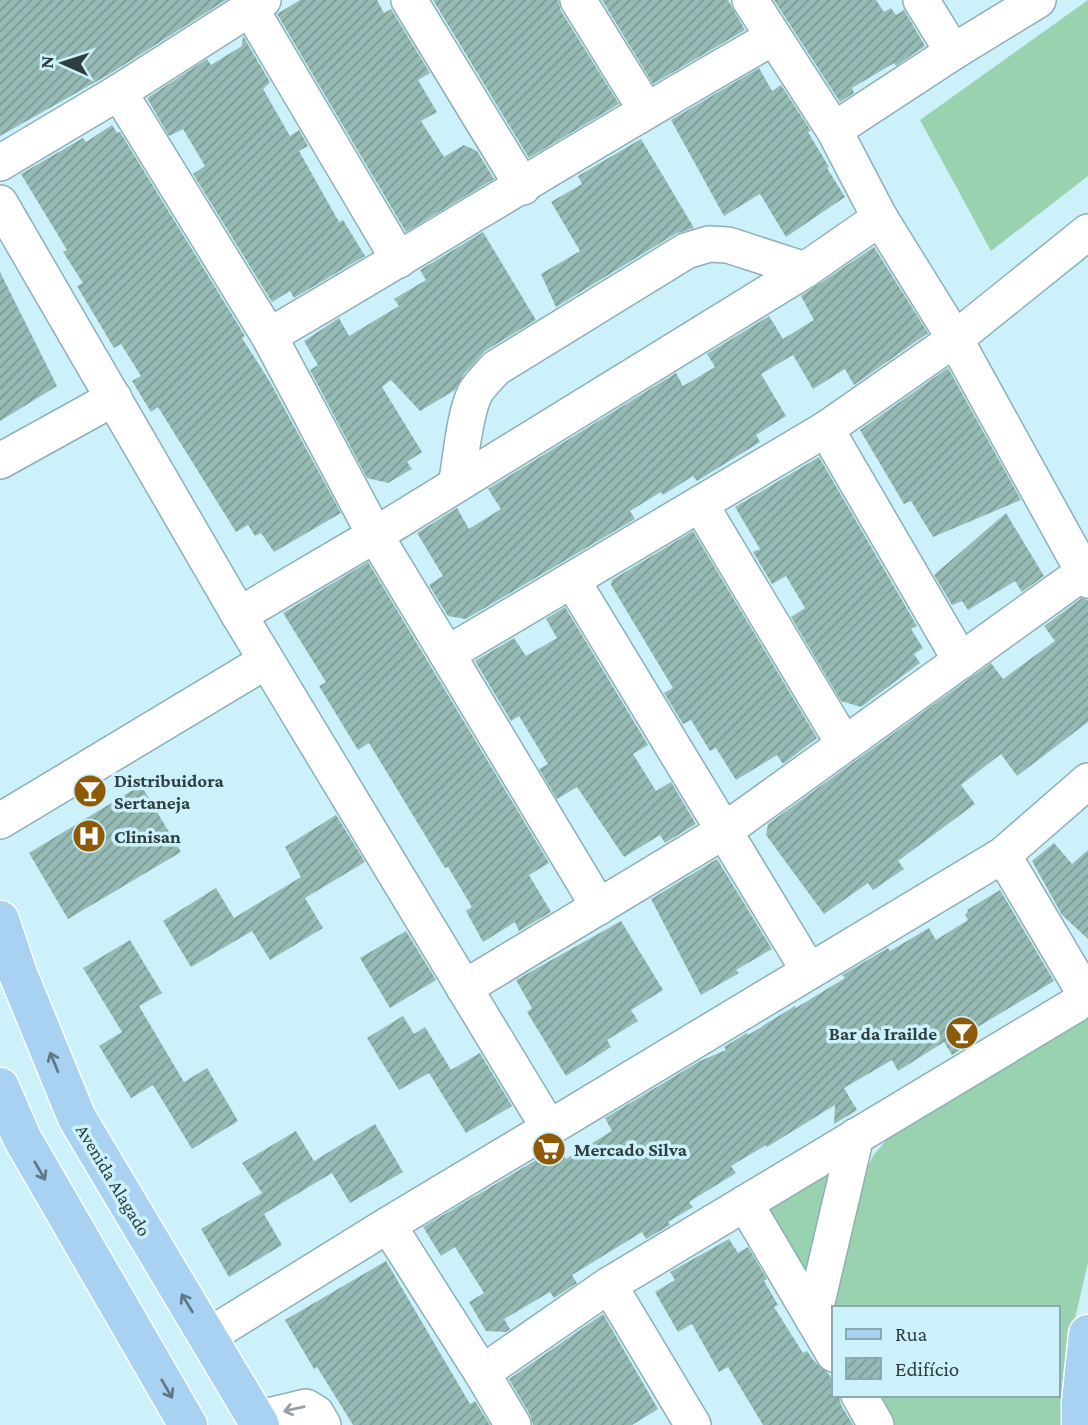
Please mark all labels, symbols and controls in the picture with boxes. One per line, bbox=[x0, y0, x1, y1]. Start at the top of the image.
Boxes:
north arrow bbox=[28, 28, 98, 98]
text: N bbox=[36, 55, 57, 69]
place label: Distribuidora Sertaneja bbox=[114, 770, 224, 814]
bar icon: Distribuidora Sertaneja bbox=[71, 772, 109, 810]
hospital icon: Clinisan bbox=[70, 817, 108, 855]
place label: Clinisan bbox=[114, 826, 181, 847]
bar icon: Bar da Irailde bbox=[943, 1014, 981, 1052]
place label: Bar da Irailde bbox=[829, 1023, 937, 1044]
one-way arrow bbox=[46, 1051, 59, 1073]
street label: Avenida Alagado bbox=[72, 1121, 155, 1240]
supermarket icon: Mercado Silva bbox=[530, 1130, 568, 1168]
place label: Mercado Silva bbox=[574, 1139, 688, 1160]
one-way arrow bbox=[33, 1160, 47, 1180]
one-way arrow bbox=[180, 1294, 194, 1314]
legend bbox=[832, 1306, 1060, 1397]
text: Rua bbox=[895, 1322, 928, 1346]
text: Edifício bbox=[895, 1357, 959, 1381]
one-way arrow bbox=[160, 1378, 174, 1398]
one-way arrow bbox=[283, 1404, 305, 1417]

